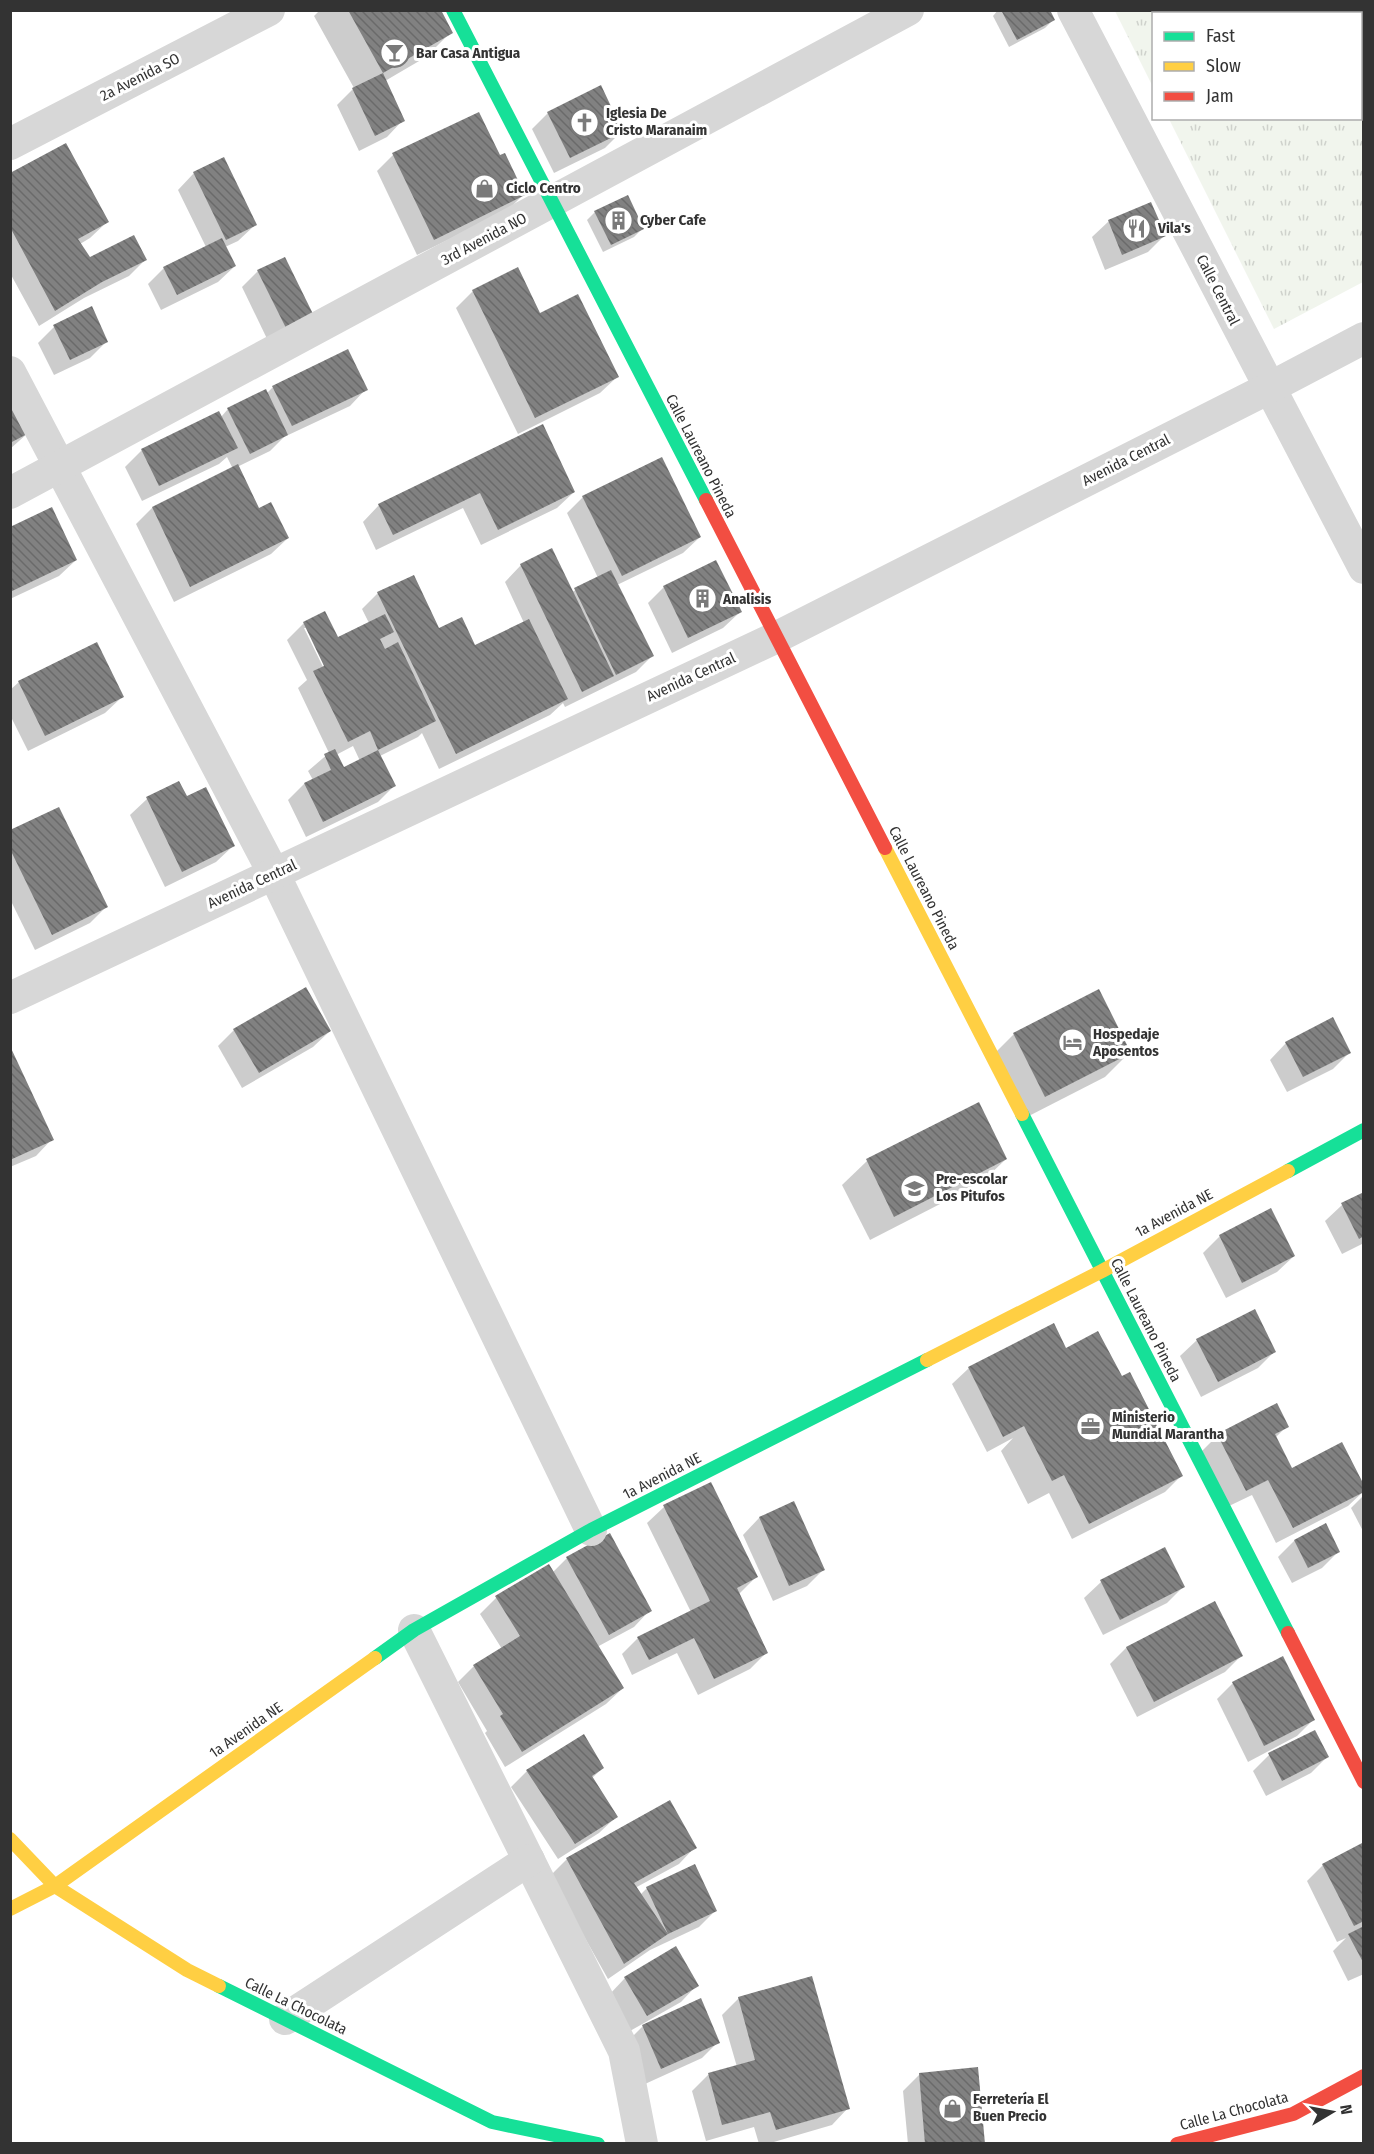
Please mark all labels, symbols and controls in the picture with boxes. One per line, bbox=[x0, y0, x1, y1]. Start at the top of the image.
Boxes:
legend bbox=[1152, 12, 1362, 120]
text: Fast bbox=[1206, 25, 1235, 47]
bar icon: Bar Casa Antigua bbox=[379, 37, 411, 69]
place label: Bar Casa Antigua bbox=[416, 44, 521, 62]
street label: 2a Avenida SO bbox=[97, 49, 183, 105]
text: Slow bbox=[1206, 55, 1241, 77]
text: Jam bbox=[1206, 85, 1234, 107]
place label: Iglesia De Cristo Maranaim bbox=[606, 104, 707, 139]
church icon: Iglesia De Cristo Maranaim bbox=[569, 106, 601, 138]
shop icon: Ciclo Centro bbox=[469, 172, 501, 204]
place label: Ciclo Centro bbox=[506, 179, 581, 197]
building icon: Cyber Cafe bbox=[603, 204, 635, 236]
street label: 3rd Avenida NO bbox=[438, 209, 530, 269]
place label: Cyber Cafe bbox=[640, 211, 707, 229]
restaurant icon: Vila's bbox=[1121, 212, 1153, 244]
place label: Vila's bbox=[1157, 219, 1191, 237]
street label: Calle Central bbox=[1193, 252, 1243, 328]
street label: Calle Laureano Pineda bbox=[662, 391, 740, 521]
street label: Avenida Central bbox=[1079, 430, 1173, 490]
building icon: Analisis bbox=[686, 583, 718, 615]
place label: Analisis bbox=[722, 590, 772, 608]
street label: Avenida Central bbox=[644, 649, 738, 705]
street label: Calle Laureano Pineda bbox=[885, 823, 963, 953]
street label: Avenida Central bbox=[205, 856, 299, 912]
place label: Hospedaje Aposentos bbox=[1092, 1025, 1160, 1060]
hotel icon: Hospedaje Aposentos bbox=[1056, 1027, 1088, 1059]
place label: Pre-escolar Los Pitufos bbox=[936, 1170, 1008, 1205]
school or university icon: Pre-escolar Los Pitufos bbox=[899, 1172, 931, 1204]
street label: 1a Avenida NE bbox=[1132, 1185, 1216, 1241]
street label: Calle Laureano Pineda bbox=[1107, 1255, 1185, 1385]
place label: Ministerio Mundial Marantha bbox=[1112, 1408, 1225, 1443]
office icon: Ministerio Mundial Marantha bbox=[1075, 1410, 1107, 1442]
street label: 1a Avenida NE bbox=[620, 1449, 704, 1503]
street label: 1a Avenida NE bbox=[206, 1698, 286, 1762]
street label: Calle La Chocolata bbox=[242, 1973, 350, 2039]
north arrow bbox=[1302, 2082, 1362, 2142]
street label: Calle La Chocolata bbox=[1178, 2088, 1290, 2134]
place label: Ferretería El Buen Precio bbox=[973, 2090, 1049, 2125]
shop icon: Ferretería El Buen Precio bbox=[936, 2092, 968, 2124]
text: N bbox=[1336, 2103, 1356, 2116]

